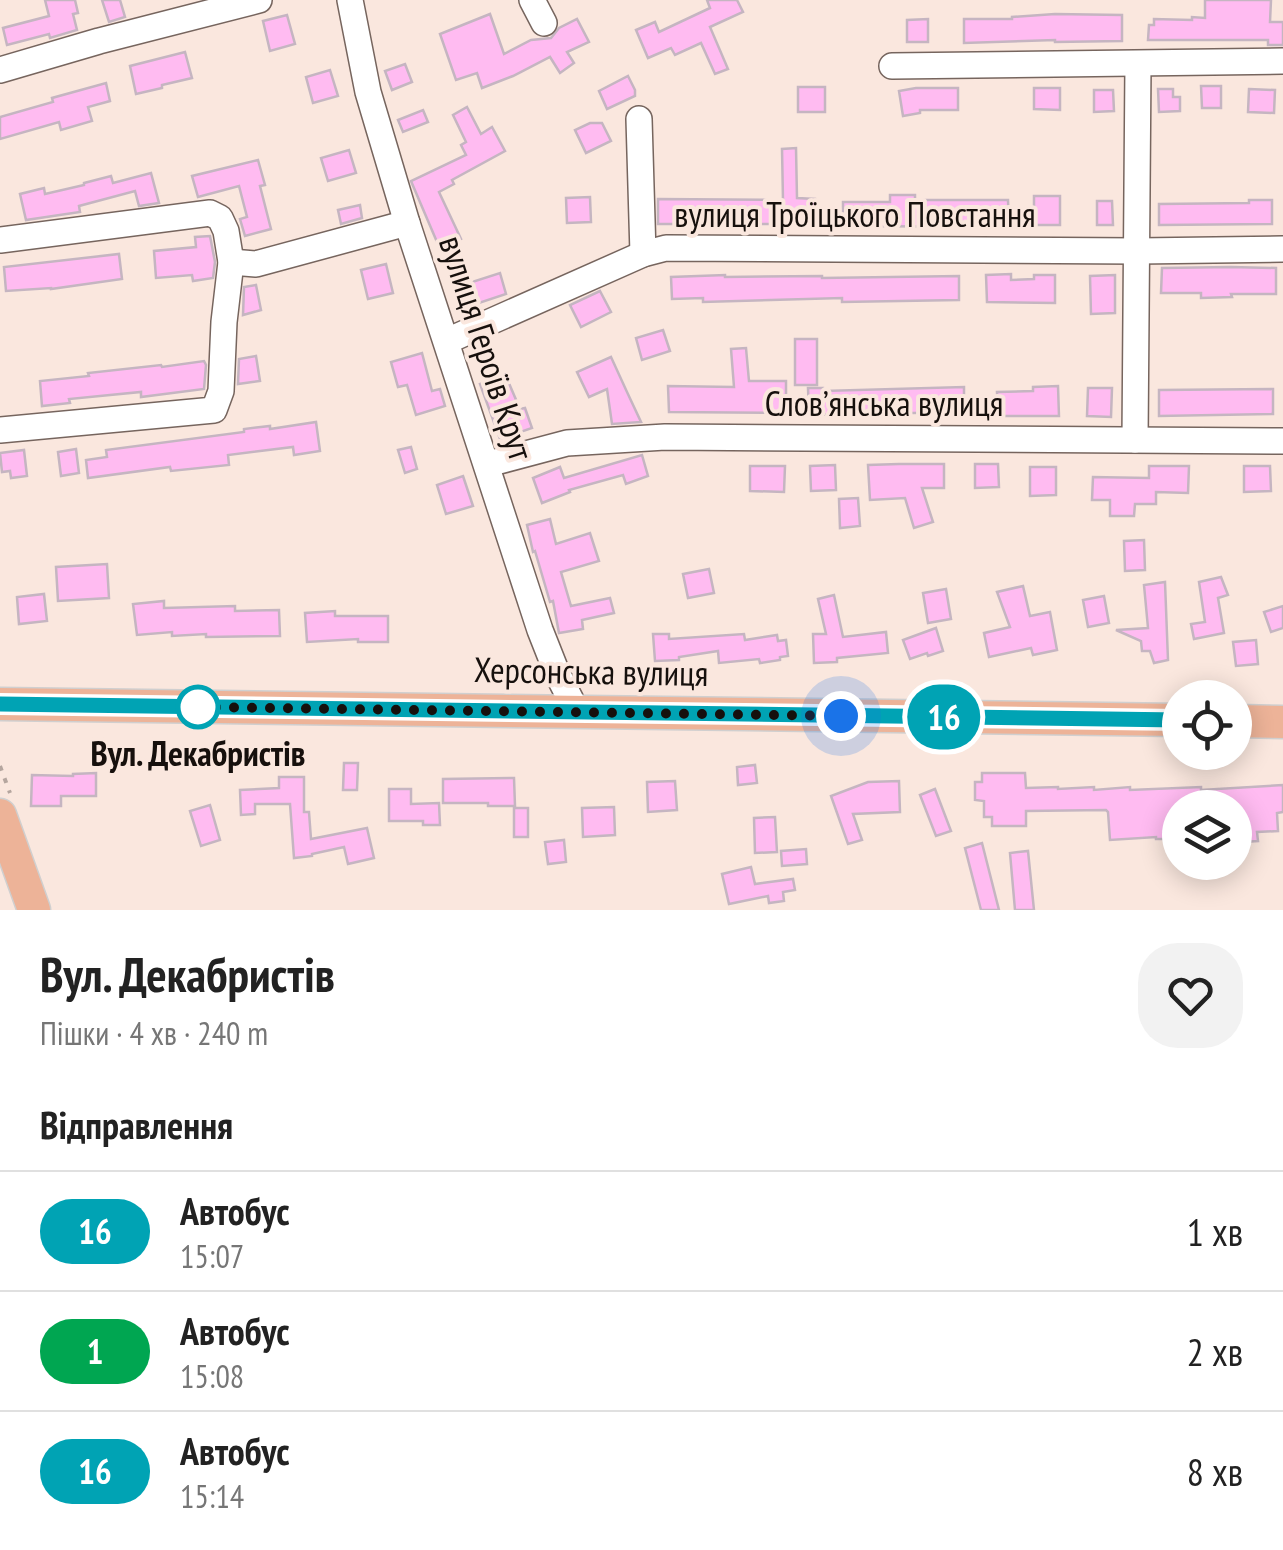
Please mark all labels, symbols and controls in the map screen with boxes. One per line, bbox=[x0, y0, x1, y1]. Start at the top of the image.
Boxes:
street label: вулиця Троїцького Повстання bbox=[674, 191, 1036, 237]
street label: вулиця Героїв Крут bbox=[429, 230, 545, 467]
street label: Словʼянська вулиця bbox=[765, 380, 1003, 426]
street label: Херсонська вулиця bbox=[473, 646, 709, 696]
map controls bbox=[1162, 680, 1252, 880]
button: locate bbox=[1162, 680, 1252, 770]
line badge: 16 bbox=[899, 684, 989, 750]
marker: Вул. Декабристів bbox=[177, 686, 219, 728]
your location bbox=[816, 691, 866, 741]
text: 16 bbox=[927, 694, 961, 740]
place label: Вул. Декабристів bbox=[91, 730, 305, 776]
button: layers bbox=[1162, 790, 1252, 880]
text: Вул. Декабристів bbox=[40, 943, 335, 1005]
button: heart bbox=[1138, 943, 1243, 1048]
text: Пішки · 4 хв · 240 m bbox=[40, 1012, 268, 1054]
text: Відправлення bbox=[40, 1100, 233, 1149]
text: Автобус bbox=[180, 1186, 290, 1235]
text: 1 хв bbox=[1187, 1207, 1243, 1256]
text: 16 bbox=[78, 1208, 112, 1254]
text: 15:07 bbox=[180, 1235, 244, 1277]
text: Автобус bbox=[180, 1306, 290, 1355]
text: 2 хв bbox=[1187, 1327, 1243, 1376]
text: 1 bbox=[87, 1328, 103, 1374]
text: 15:08 bbox=[180, 1355, 244, 1397]
text: Автобус bbox=[180, 1426, 290, 1475]
text: 8 хв bbox=[1187, 1447, 1243, 1496]
text: 16 bbox=[78, 1448, 112, 1494]
text: 15:14 bbox=[180, 1475, 244, 1517]

